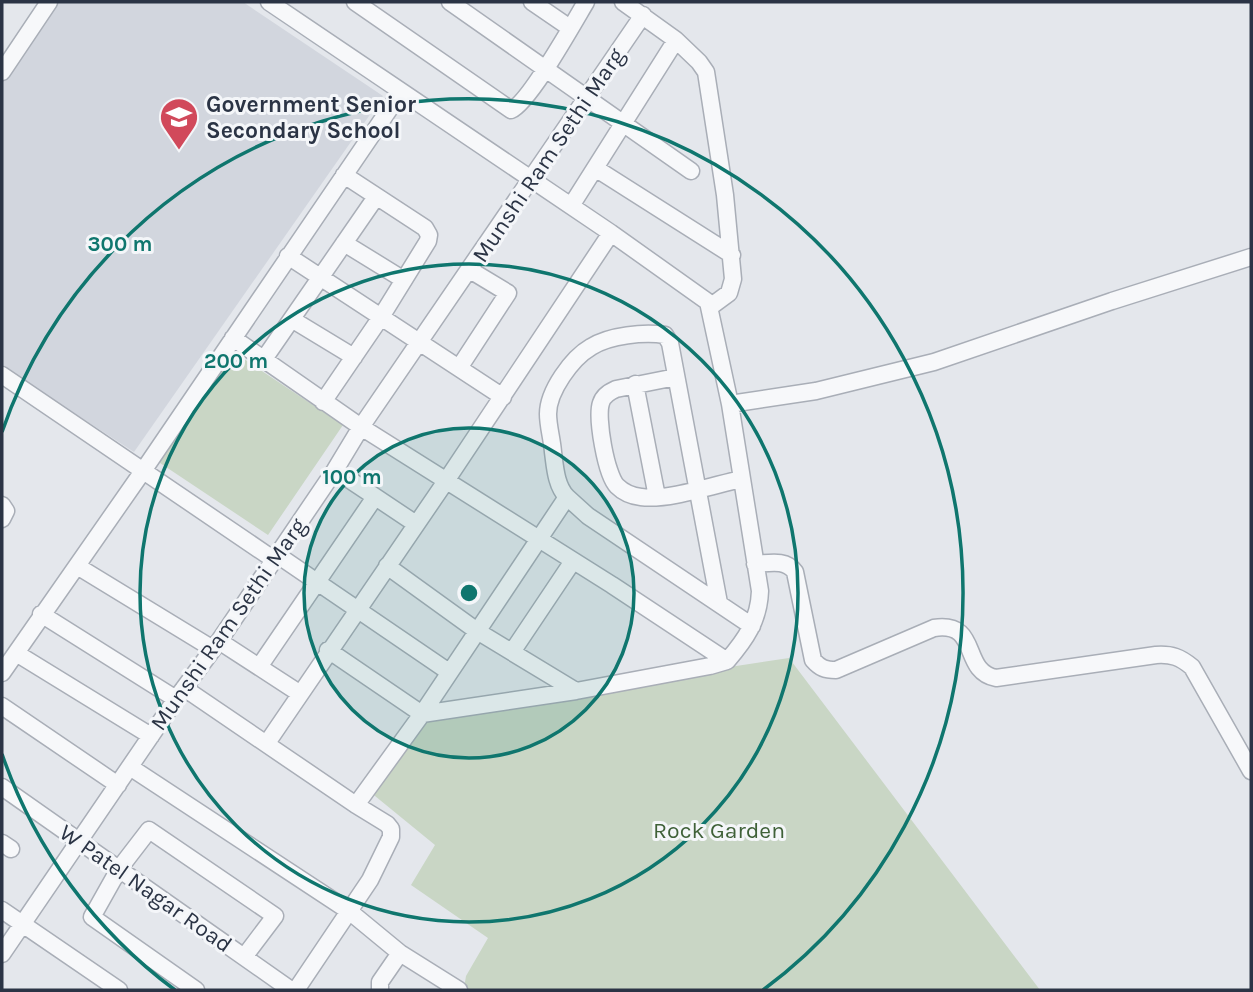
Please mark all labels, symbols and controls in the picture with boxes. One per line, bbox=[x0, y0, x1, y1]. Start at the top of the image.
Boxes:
street label: Munshi Ram Sethi Marg bbox=[467, 43, 630, 268]
place label: Government Senior Secondary School bbox=[206, 91, 416, 144]
school or university icon: Government Senior Secondary School bbox=[158, 96, 200, 151]
text: 300 m bbox=[88, 232, 152, 256]
text: 200 m bbox=[204, 349, 268, 373]
text: 100 m bbox=[322, 465, 382, 489]
street label: Munshi Ram Sethi Marg bbox=[145, 513, 312, 736]
centre of rings bbox=[457, 581, 481, 605]
park label: Rock Garden bbox=[653, 817, 785, 844]
street label: W Patel Nagar Road bbox=[54, 819, 237, 958]

